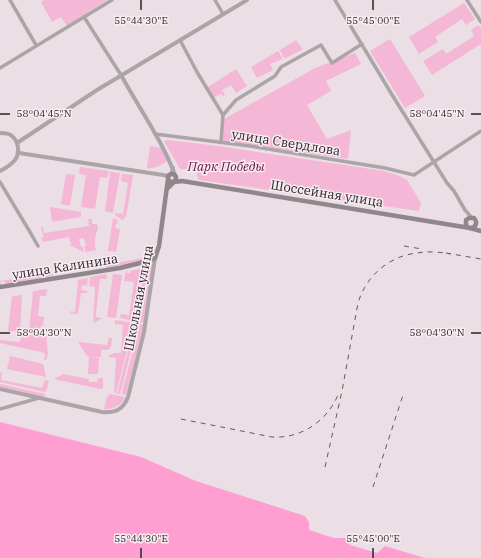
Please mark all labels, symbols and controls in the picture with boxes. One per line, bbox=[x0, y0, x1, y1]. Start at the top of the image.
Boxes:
text: 55°44'30"E bbox=[114, 14, 168, 27]
text: 55°45'00"E bbox=[346, 14, 400, 27]
text: 58°04'45"N bbox=[17, 107, 72, 120]
text: 58°04'45"N bbox=[410, 107, 465, 120]
street label: улица Свердлова bbox=[230, 126, 341, 159]
park label: Парк Победы bbox=[186, 158, 265, 175]
street label: Шоссейная улица bbox=[269, 176, 385, 211]
street label: Школьная улица bbox=[120, 244, 157, 352]
street label: улица Калинина bbox=[11, 250, 119, 283]
text: 58°04'30"N bbox=[17, 326, 72, 339]
text: 58°04'30"N bbox=[410, 326, 465, 339]
text: 55°44'30"E bbox=[114, 532, 168, 545]
text: 55°45'00"E bbox=[346, 532, 400, 545]

